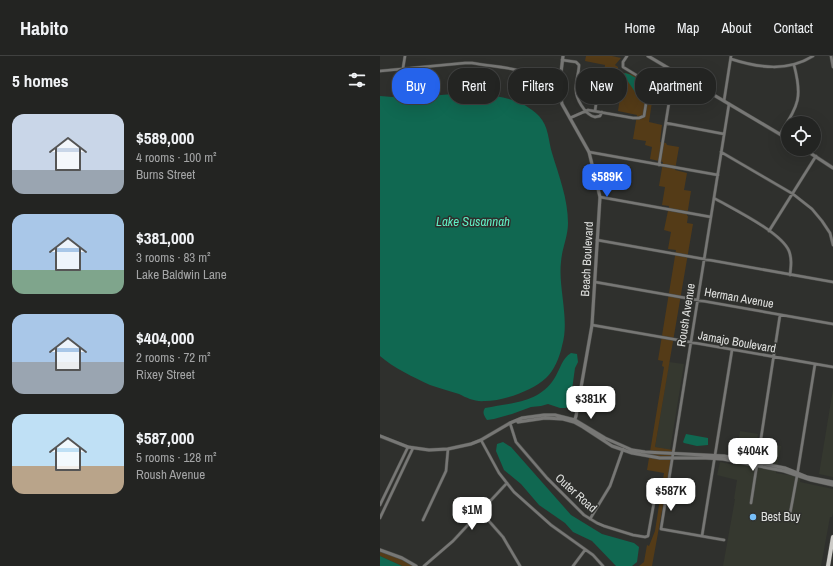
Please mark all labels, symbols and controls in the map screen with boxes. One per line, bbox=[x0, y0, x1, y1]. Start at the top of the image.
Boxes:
text: Habito bbox=[20, 15, 68, 41]
text: Home bbox=[624, 19, 655, 37]
text: Map bbox=[677, 19, 699, 37]
text: About bbox=[721, 19, 751, 37]
text: Contact bbox=[773, 19, 813, 37]
chip: Buy bbox=[392, 68, 440, 104]
chip: Rent bbox=[448, 68, 500, 104]
chip: Filters bbox=[508, 68, 568, 104]
chip: New bbox=[576, 68, 627, 104]
chip: Apartment bbox=[635, 68, 716, 104]
text: 5 homes bbox=[12, 69, 69, 92]
icon: filters bbox=[346, 69, 368, 91]
map controls bbox=[781, 116, 821, 156]
button: locate bbox=[781, 116, 821, 156]
text: $589,000 bbox=[136, 126, 194, 149]
icon: home bbox=[44, 130, 92, 178]
text: 4 rooms · 100 m² bbox=[136, 149, 217, 166]
pin: $589K bbox=[579, 164, 635, 198]
text: Burns Street bbox=[136, 166, 195, 183]
text: $589K bbox=[591, 168, 623, 185]
water label: Lake Susannah bbox=[436, 213, 510, 230]
street label: Beach Boulevard bbox=[577, 221, 597, 297]
text: $381,000 bbox=[136, 226, 194, 249]
icon: home bbox=[44, 230, 92, 278]
text: 3 rooms · 83 m² bbox=[136, 249, 211, 266]
text: Lake Baldwin Lane bbox=[136, 266, 227, 283]
street label: Roush Avenue bbox=[673, 282, 699, 348]
street label: Herman Avenue bbox=[703, 284, 775, 312]
text: $404,000 bbox=[136, 326, 194, 349]
street label: Jamajo Boulevard bbox=[697, 327, 777, 357]
icon: home bbox=[44, 330, 92, 378]
text: 2 rooms · 72 m² bbox=[136, 349, 211, 366]
text: Rixey Street bbox=[136, 366, 195, 383]
pin: $381K bbox=[563, 386, 619, 420]
text: $381K bbox=[575, 390, 607, 407]
text: $587,000 bbox=[136, 426, 194, 449]
icon: home bbox=[44, 430, 92, 478]
pin: $404K bbox=[725, 438, 781, 472]
text: $404K bbox=[737, 442, 769, 459]
text: 5 rooms · 128 m² bbox=[136, 449, 217, 466]
text: Roush Avenue bbox=[136, 466, 205, 483]
street label: Outer Road bbox=[552, 470, 600, 516]
pin: $587K bbox=[643, 478, 699, 512]
text: $587K bbox=[655, 482, 687, 499]
pin: $1M bbox=[453, 497, 491, 531]
text: $1M bbox=[462, 501, 482, 518]
place label: Best Buy bbox=[761, 509, 800, 525]
marker: Best Buy bbox=[748, 512, 758, 522]

